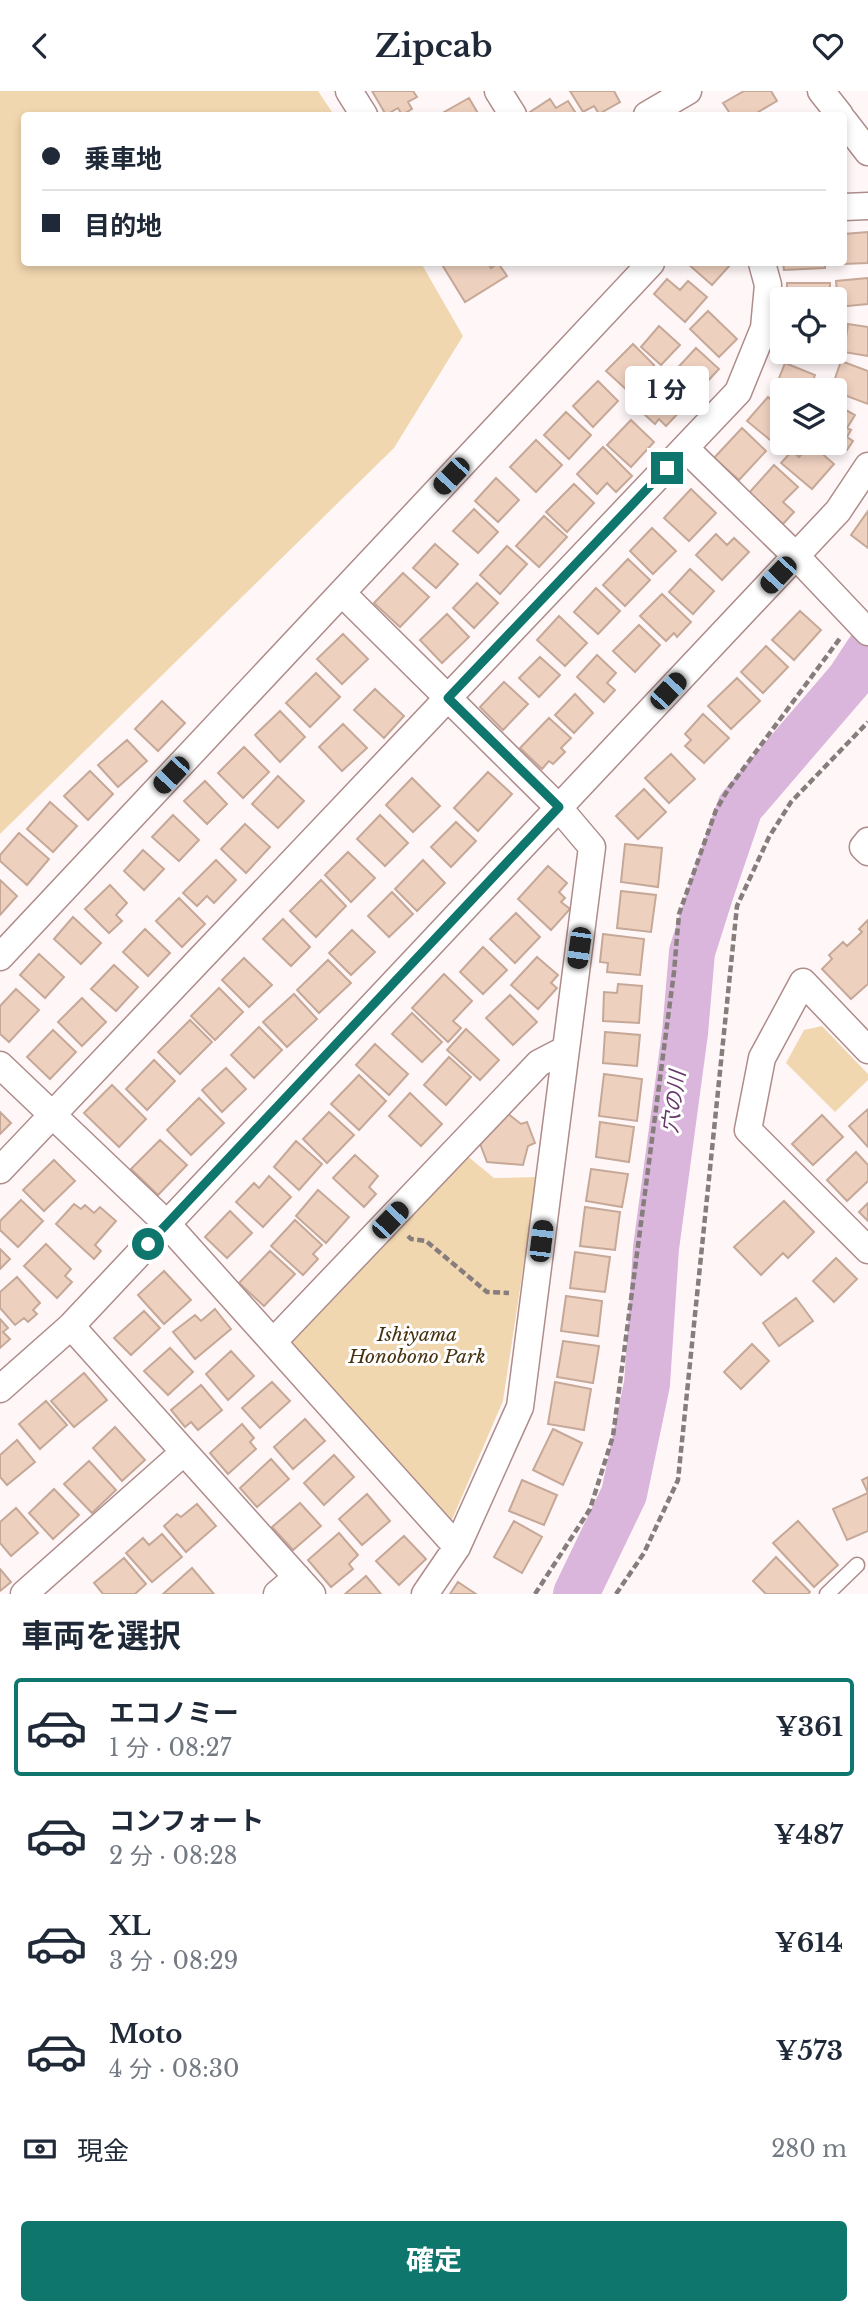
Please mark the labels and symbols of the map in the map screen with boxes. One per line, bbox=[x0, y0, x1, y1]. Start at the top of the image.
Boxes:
callout: 1 分 bbox=[625, 367, 709, 415]
route end bbox=[651, 452, 683, 484]
car bbox=[429, 453, 474, 499]
car bbox=[756, 552, 801, 598]
car bbox=[646, 668, 691, 714]
car bbox=[149, 752, 194, 798]
car bbox=[566, 926, 593, 970]
water label: 穴の川 bbox=[657, 1067, 691, 1135]
car bbox=[368, 1198, 413, 1242]
car bbox=[529, 1219, 554, 1263]
route start bbox=[132, 1228, 164, 1260]
park label: Ishiyama Honobono Park bbox=[348, 1323, 485, 1368]

